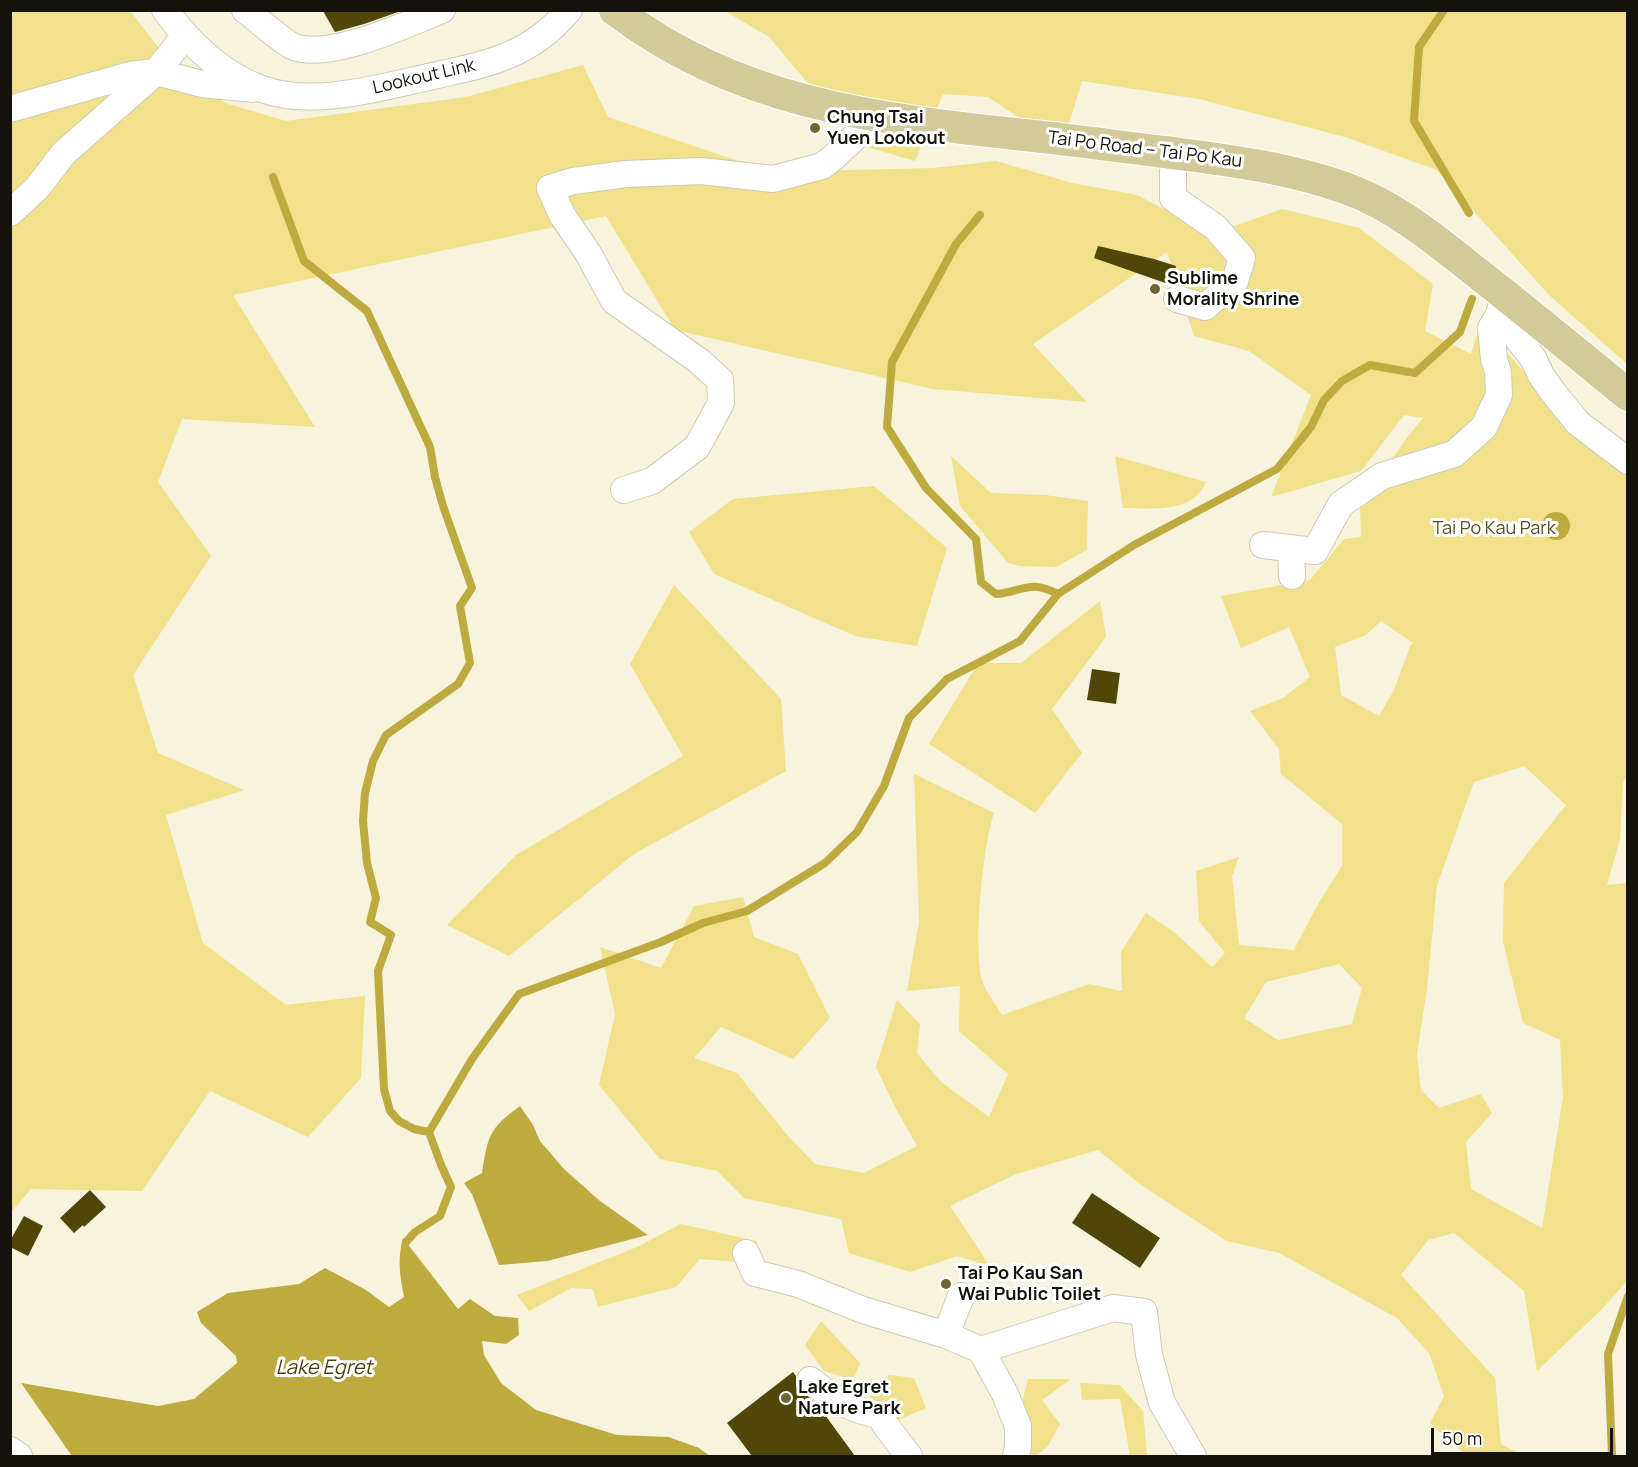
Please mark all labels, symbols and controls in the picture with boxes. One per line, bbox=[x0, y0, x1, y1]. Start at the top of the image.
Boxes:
street label: Lookout Link bbox=[371, 55, 477, 99]
place label: Chung Tsai Yuen Lookout bbox=[827, 107, 946, 150]
marker: Chung Tsai Yuen Lookout bbox=[808, 121, 822, 135]
street label: Tai Po Road – Tai Po Kau bbox=[1047, 127, 1243, 173]
place label: Sublime Morality Shrine bbox=[1167, 268, 1299, 310]
marker: Sublime Morality Shrine bbox=[1148, 282, 1162, 296]
park label: Tai Po Kau Park bbox=[1432, 518, 1556, 540]
place label: Tai Po Kau San Wai Public Toilet bbox=[958, 1263, 1101, 1306]
marker: Tai Po Kau San Wai Public Toilet bbox=[939, 1277, 953, 1291]
water label: Lake Egret bbox=[276, 1356, 372, 1380]
place label: Lake Egret Nature Park bbox=[798, 1377, 900, 1420]
marker: Lake Egret Nature Park bbox=[779, 1391, 793, 1405]
scale bar bbox=[1434, 1416, 1616, 1454]
text: 50 m bbox=[1442, 1426, 1482, 1450]

